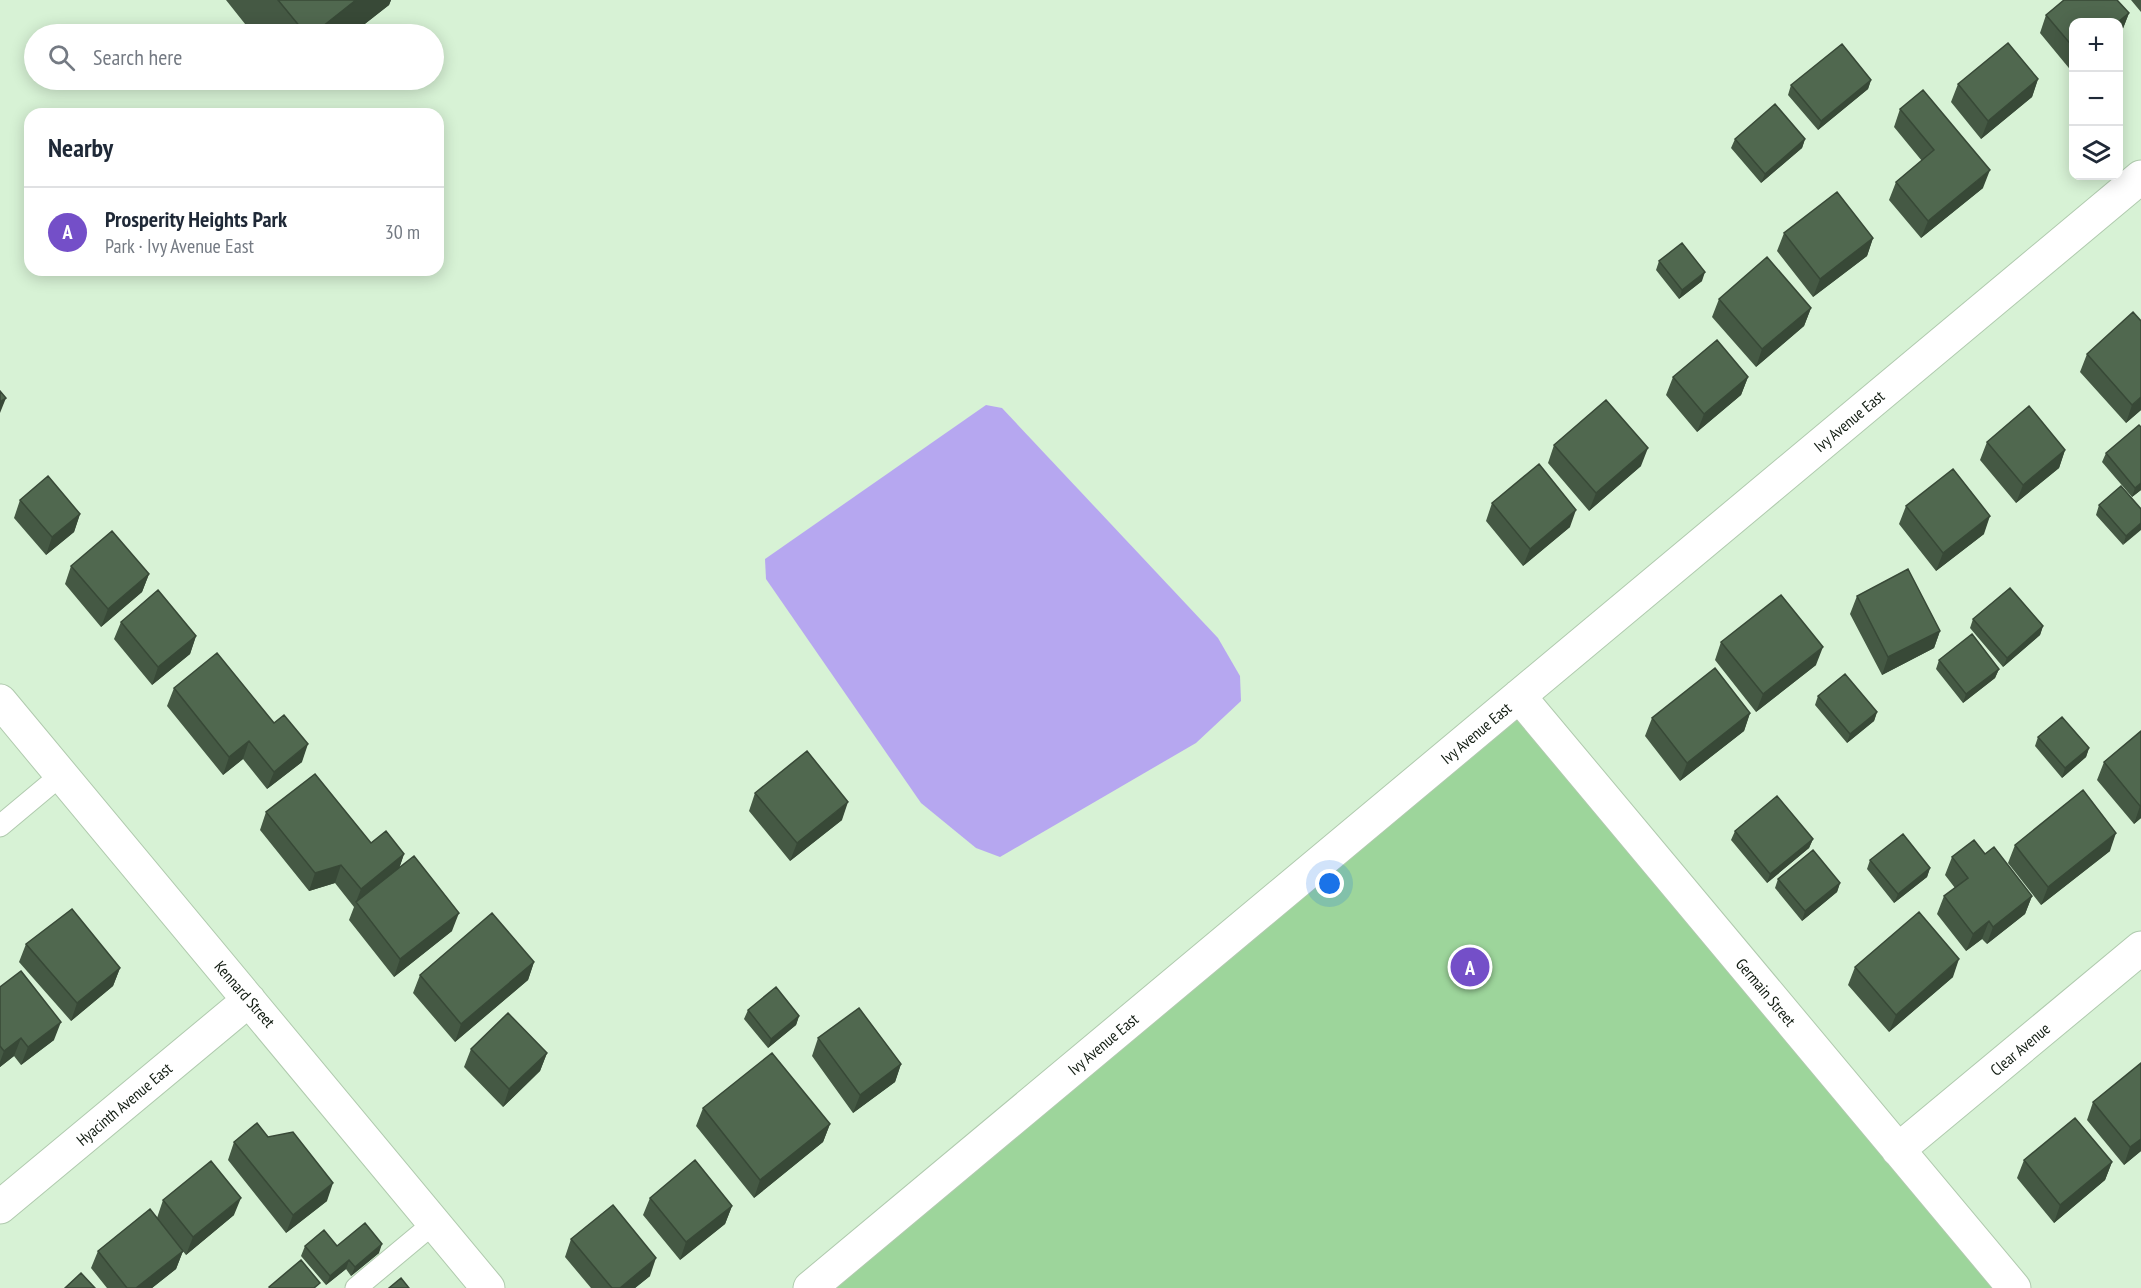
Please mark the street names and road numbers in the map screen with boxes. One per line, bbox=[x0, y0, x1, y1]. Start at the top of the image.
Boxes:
street label: Ivy Avenue East bbox=[1810, 385, 1889, 456]
street label: Ivy Avenue East bbox=[1437, 697, 1516, 768]
street label: Germain Street bbox=[1732, 954, 1801, 1031]
street label: Kennard Street bbox=[211, 956, 280, 1032]
street label: Ivy Avenue East bbox=[1064, 1008, 1143, 1079]
street label: Clear Avenue bbox=[1986, 1018, 2054, 1080]
street label: Hyacinth Avenue East bbox=[72, 1058, 176, 1150]

